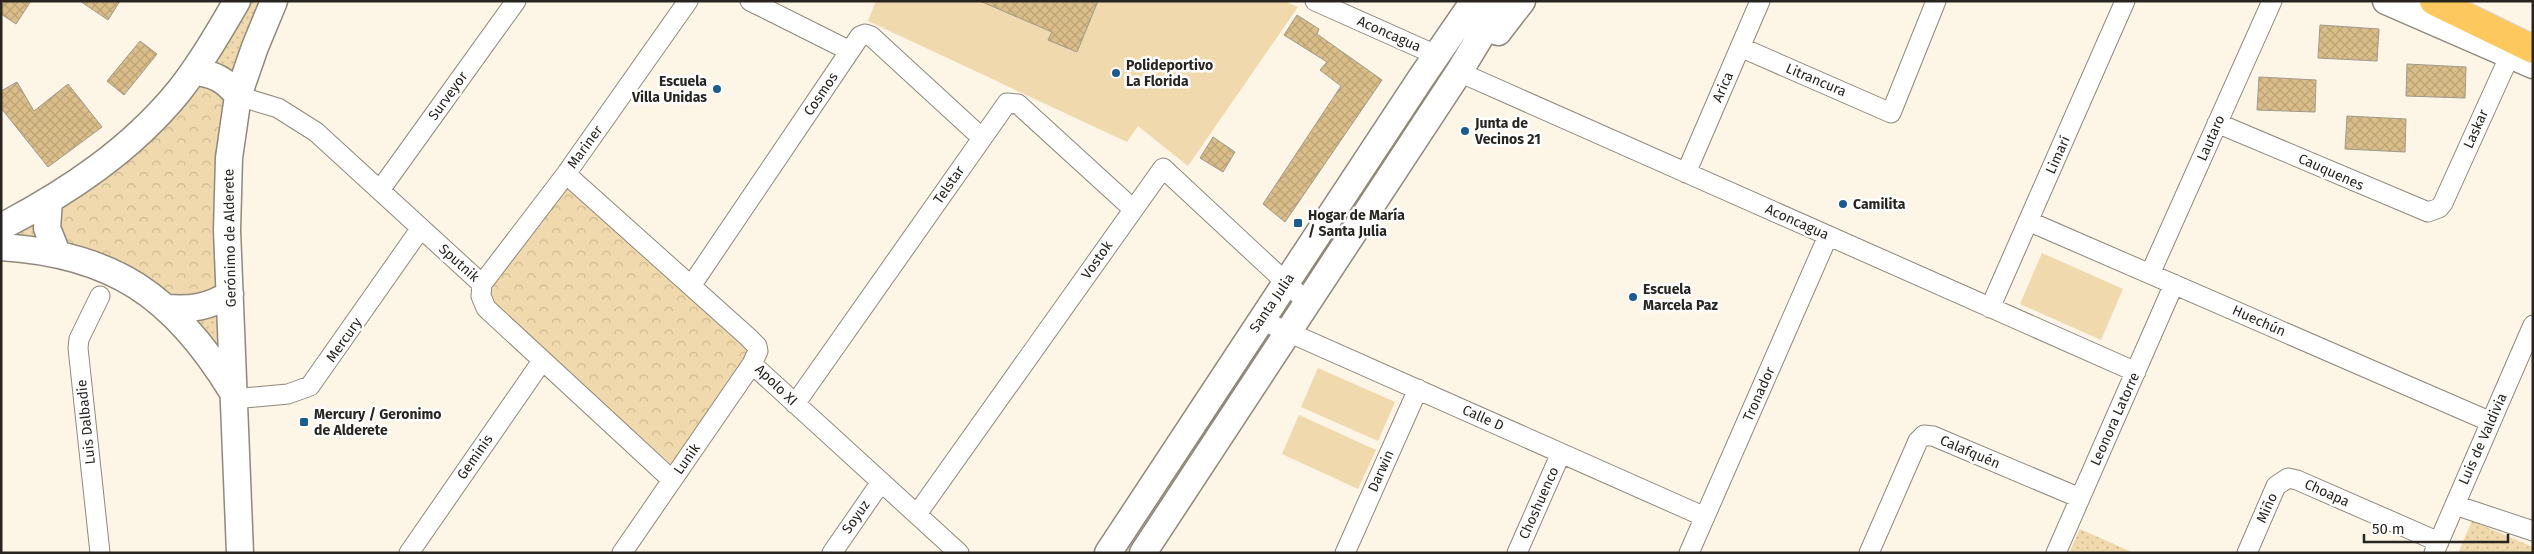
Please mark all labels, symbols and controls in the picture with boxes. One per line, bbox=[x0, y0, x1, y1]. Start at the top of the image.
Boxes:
street label: Aconcagua bbox=[1355, 12, 1423, 56]
place label: Polideportivo La Florida bbox=[1126, 57, 1213, 90]
street label: Litrancura bbox=[1783, 60, 1849, 100]
marker: Polideportivo La Florida bbox=[1110, 67, 1122, 79]
street label: Surveyor bbox=[425, 68, 472, 124]
street label: Cosmos bbox=[800, 69, 842, 119]
street label: Arica bbox=[1709, 69, 1737, 105]
place label: Escuela Villa Unidas bbox=[631, 73, 707, 106]
marker: Escuela Villa Unidas bbox=[711, 83, 723, 95]
street label: Laskar bbox=[2460, 106, 2492, 151]
street label: Lautaro bbox=[2193, 112, 2229, 164]
place label: Junta de Vecinos 21 bbox=[1474, 115, 1541, 148]
street label: Mariner bbox=[564, 122, 607, 172]
marker: Junta de Vecinos 21 bbox=[1459, 125, 1471, 137]
street label: Limarí bbox=[2042, 133, 2074, 177]
street label: Cauquenes bbox=[2296, 150, 2367, 194]
street label: Telstar bbox=[930, 162, 969, 207]
street label: Gerónimo de Alderete bbox=[220, 169, 240, 307]
place label: Camilita bbox=[1853, 196, 1906, 213]
marker: Camilita bbox=[1837, 198, 1849, 210]
street label: Aconcagua bbox=[1763, 200, 1831, 244]
place label: Hogar de María / Santa Julia bbox=[1308, 207, 1405, 240]
marker: Hogar de María / Santa Julia bbox=[1292, 217, 1304, 229]
street label: Vostok bbox=[1078, 237, 1117, 282]
street label: Sputnik bbox=[435, 240, 483, 286]
street label: Santa Julia bbox=[1246, 270, 1298, 336]
place label: Escuela Marcela Paz bbox=[1643, 281, 1718, 314]
marker: Escuela Marcela Paz bbox=[1627, 291, 1639, 303]
street label: Huechún bbox=[2230, 302, 2288, 340]
street label: Mercury bbox=[323, 314, 366, 366]
street label: Apolo XI bbox=[751, 361, 801, 409]
street label: Tronador bbox=[1739, 364, 1779, 424]
street label: Leonora Latorre bbox=[2087, 370, 2143, 468]
street label: Luis Dalbadie bbox=[73, 379, 99, 465]
street label: Luis de Valdivia bbox=[2455, 391, 2511, 487]
street label: Calle D bbox=[1460, 401, 1506, 435]
place label: Mercury / Geronimo de Alderete bbox=[314, 406, 441, 439]
marker: Mercury / Geronimo de Alderete bbox=[298, 416, 310, 428]
street label: Geminis bbox=[453, 431, 497, 483]
street label: Calafquén bbox=[1937, 432, 2003, 472]
street label: Lunik bbox=[670, 439, 704, 478]
street label: Darwin bbox=[1364, 447, 1398, 495]
street label: Choshuenco bbox=[1515, 464, 1563, 542]
street label: Choapa bbox=[2302, 476, 2352, 510]
street label: Miño bbox=[2253, 490, 2281, 526]
street label: Soyuz bbox=[838, 497, 874, 537]
scale bar bbox=[2364, 512, 2508, 544]
text: 50 m bbox=[2372, 520, 2405, 538]

